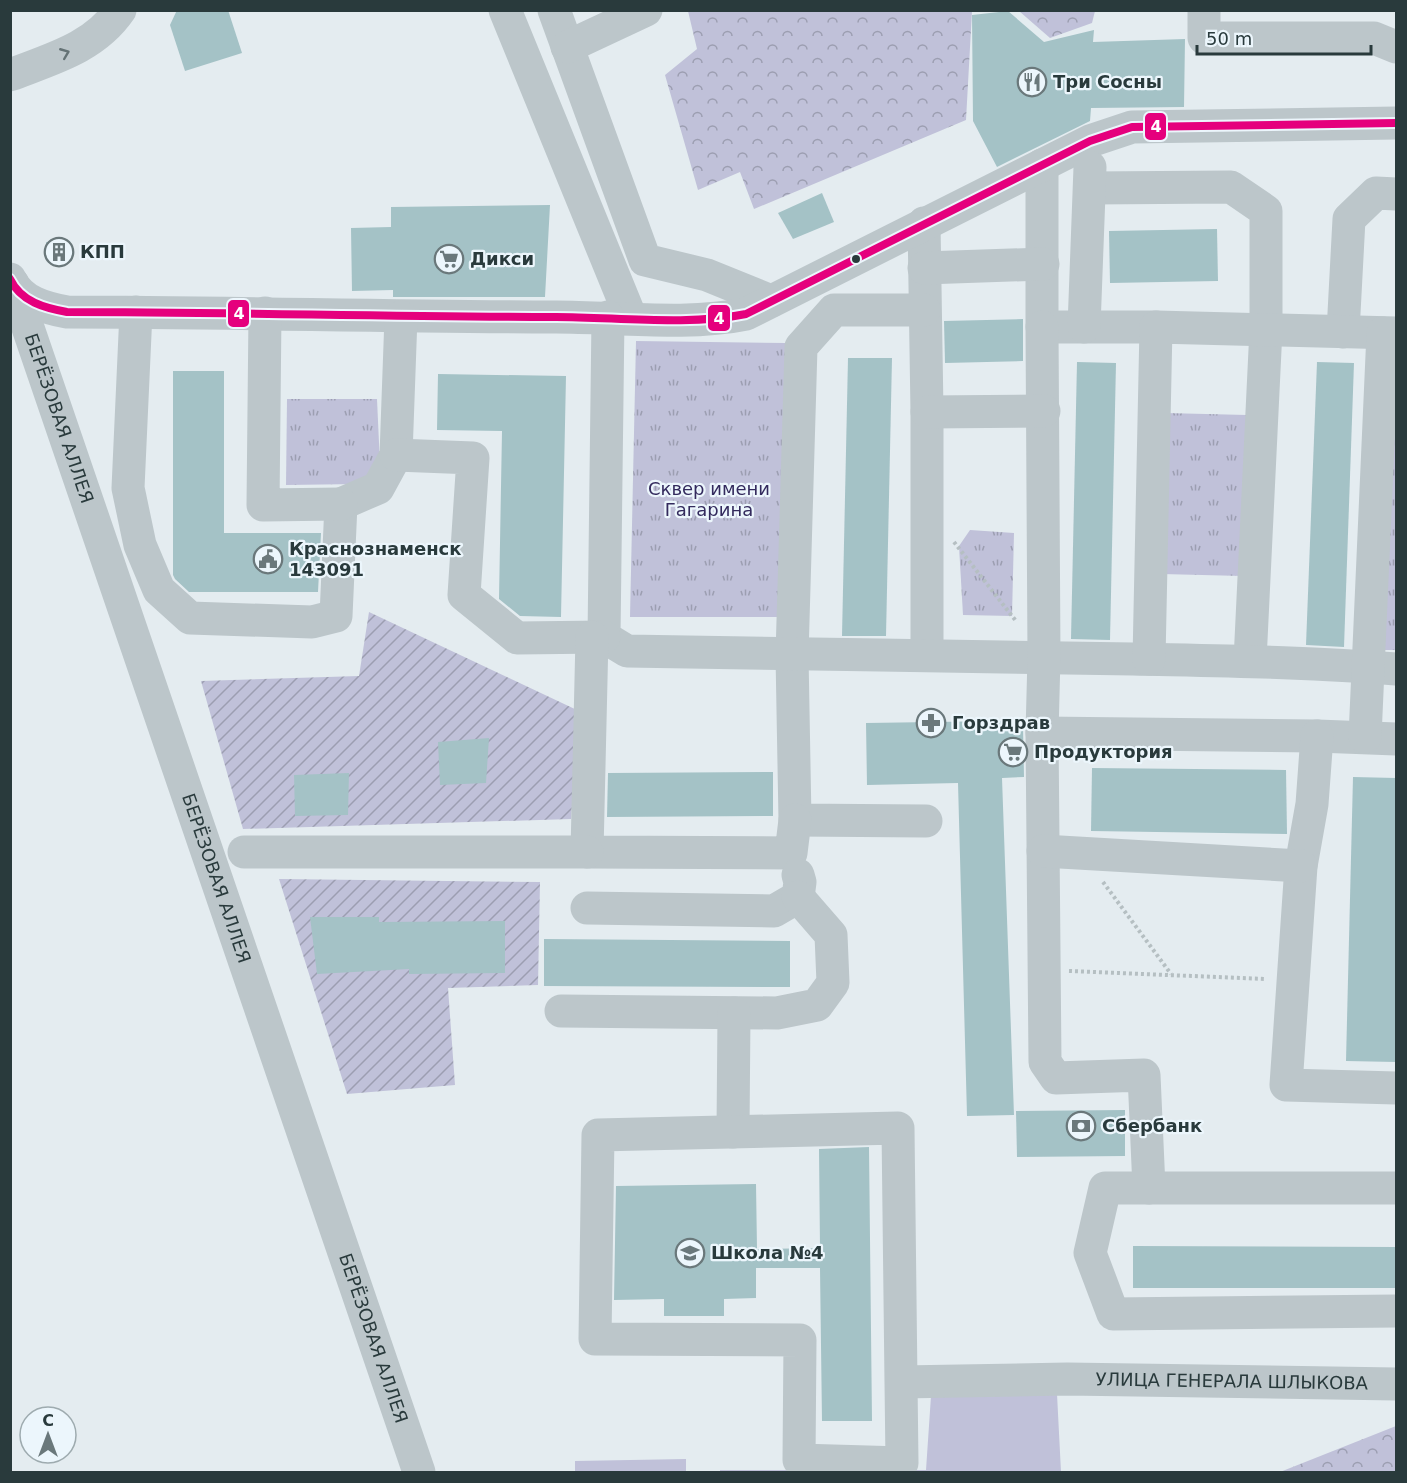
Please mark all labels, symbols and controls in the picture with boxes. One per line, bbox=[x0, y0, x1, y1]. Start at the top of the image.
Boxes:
scale bar bbox=[1197, 18, 1371, 56]
text: 50 m bbox=[1206, 28, 1252, 49]
one-way arrow bbox=[59, 48, 70, 61]
restaurant icon: Три Сосны bbox=[1016, 66, 1048, 98]
place label: Три Сосны bbox=[1053, 71, 1162, 92]
line badge: 4 bbox=[1144, 112, 1167, 141]
text: 4 bbox=[1150, 117, 1162, 136]
building icon: КПП bbox=[43, 236, 75, 268]
place label: КПП bbox=[80, 241, 125, 262]
supermarket icon: Дикси bbox=[433, 243, 465, 275]
place label: Дикси bbox=[470, 248, 534, 269]
unlabelled marker bbox=[850, 253, 862, 265]
line badge: 4 bbox=[227, 299, 250, 328]
text: 4 bbox=[233, 304, 245, 323]
line badge: 4 bbox=[707, 304, 731, 332]
text: 4 bbox=[713, 309, 725, 328]
street label: БЕРЁЗОВАЯ АЛЛЕЯ bbox=[21, 331, 98, 506]
park label: Сквер имени Гагарина bbox=[648, 478, 770, 520]
place label: Краснознаменск 143091 bbox=[289, 538, 462, 580]
public building icon: Краснознаменск 143091 bbox=[252, 543, 284, 575]
pharmacy icon: Горздрав bbox=[915, 707, 947, 739]
place label: Горздрав bbox=[952, 712, 1050, 733]
supermarket icon: Продуктория bbox=[997, 736, 1029, 768]
place label: Продуктория bbox=[1034, 741, 1173, 762]
street label: БЕРЁЗОВАЯ АЛЛЕЯ bbox=[178, 791, 255, 966]
bank icon: Сбербанк bbox=[1065, 1110, 1097, 1142]
place label: Сбербанк bbox=[1102, 1115, 1202, 1136]
school or university icon: Школа №4 bbox=[674, 1237, 706, 1269]
place label: Школа №4 bbox=[711, 1242, 824, 1263]
street label: БЕРЁЗОВАЯ АЛЛЕЯ bbox=[335, 1250, 412, 1426]
street label: УЛИЦА ГЕНЕРАЛА ШЛЫКОВА bbox=[1095, 1368, 1369, 1394]
north arrow bbox=[18, 1405, 78, 1465]
text: С bbox=[42, 1411, 54, 1430]

